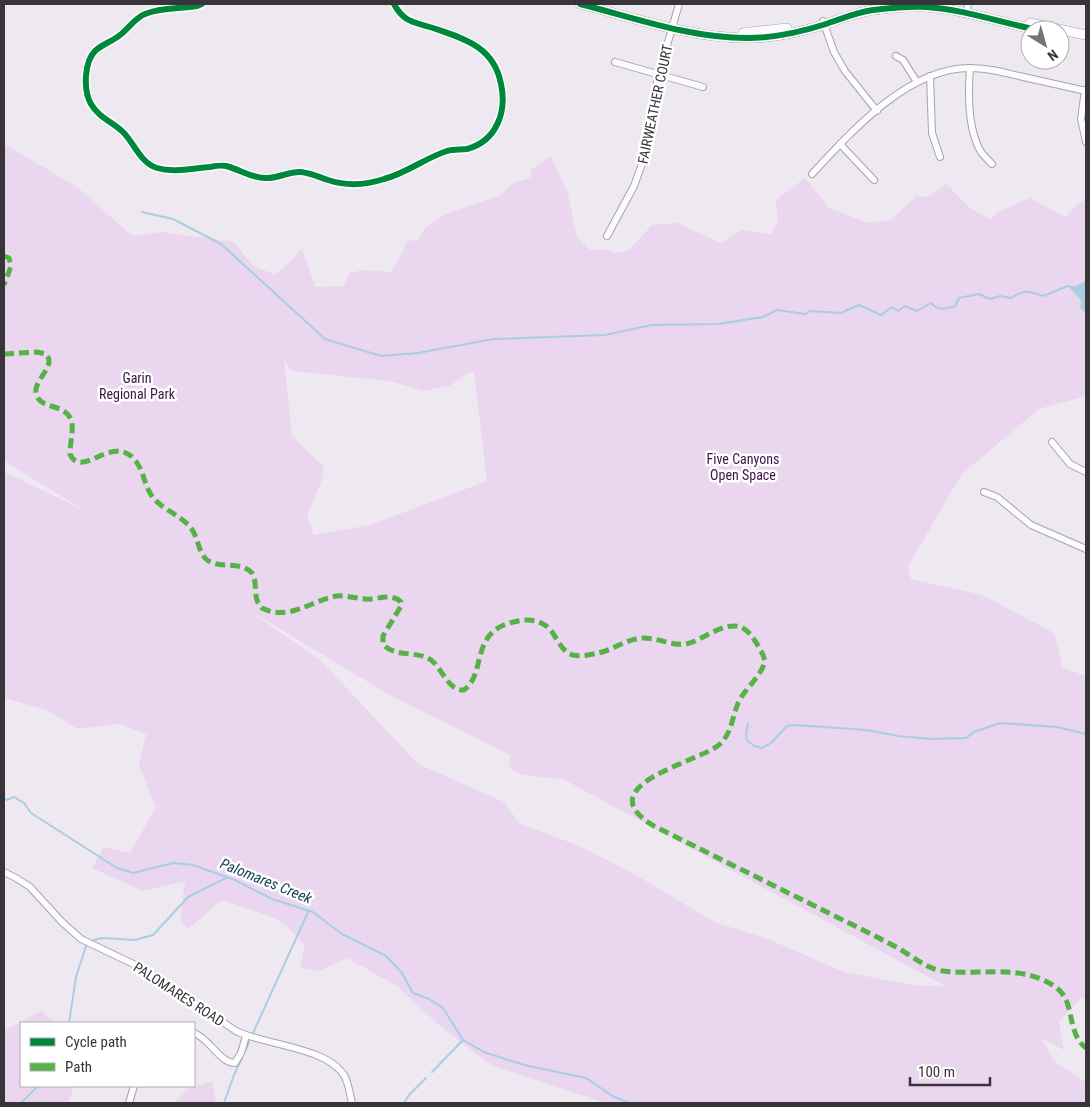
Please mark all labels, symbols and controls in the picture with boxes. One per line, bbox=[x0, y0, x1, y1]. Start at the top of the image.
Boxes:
north arrow bbox=[1020, 20, 1070, 70]
street label: FAIRWEATHER COURT bbox=[635, 43, 675, 165]
text: N bbox=[1045, 46, 1061, 64]
park label: Garin Regional Park bbox=[99, 370, 176, 402]
park label: Five Canyons Open Space bbox=[707, 451, 779, 483]
water label: Palomares Creek bbox=[217, 854, 315, 908]
street label: PALOMARES ROAD bbox=[131, 959, 227, 1029]
legend bbox=[20, 1022, 195, 1087]
text: Cycle path bbox=[65, 1033, 127, 1051]
scale bar bbox=[910, 1054, 990, 1086]
text: Path bbox=[65, 1058, 92, 1076]
text: 100 m bbox=[918, 1063, 955, 1081]

